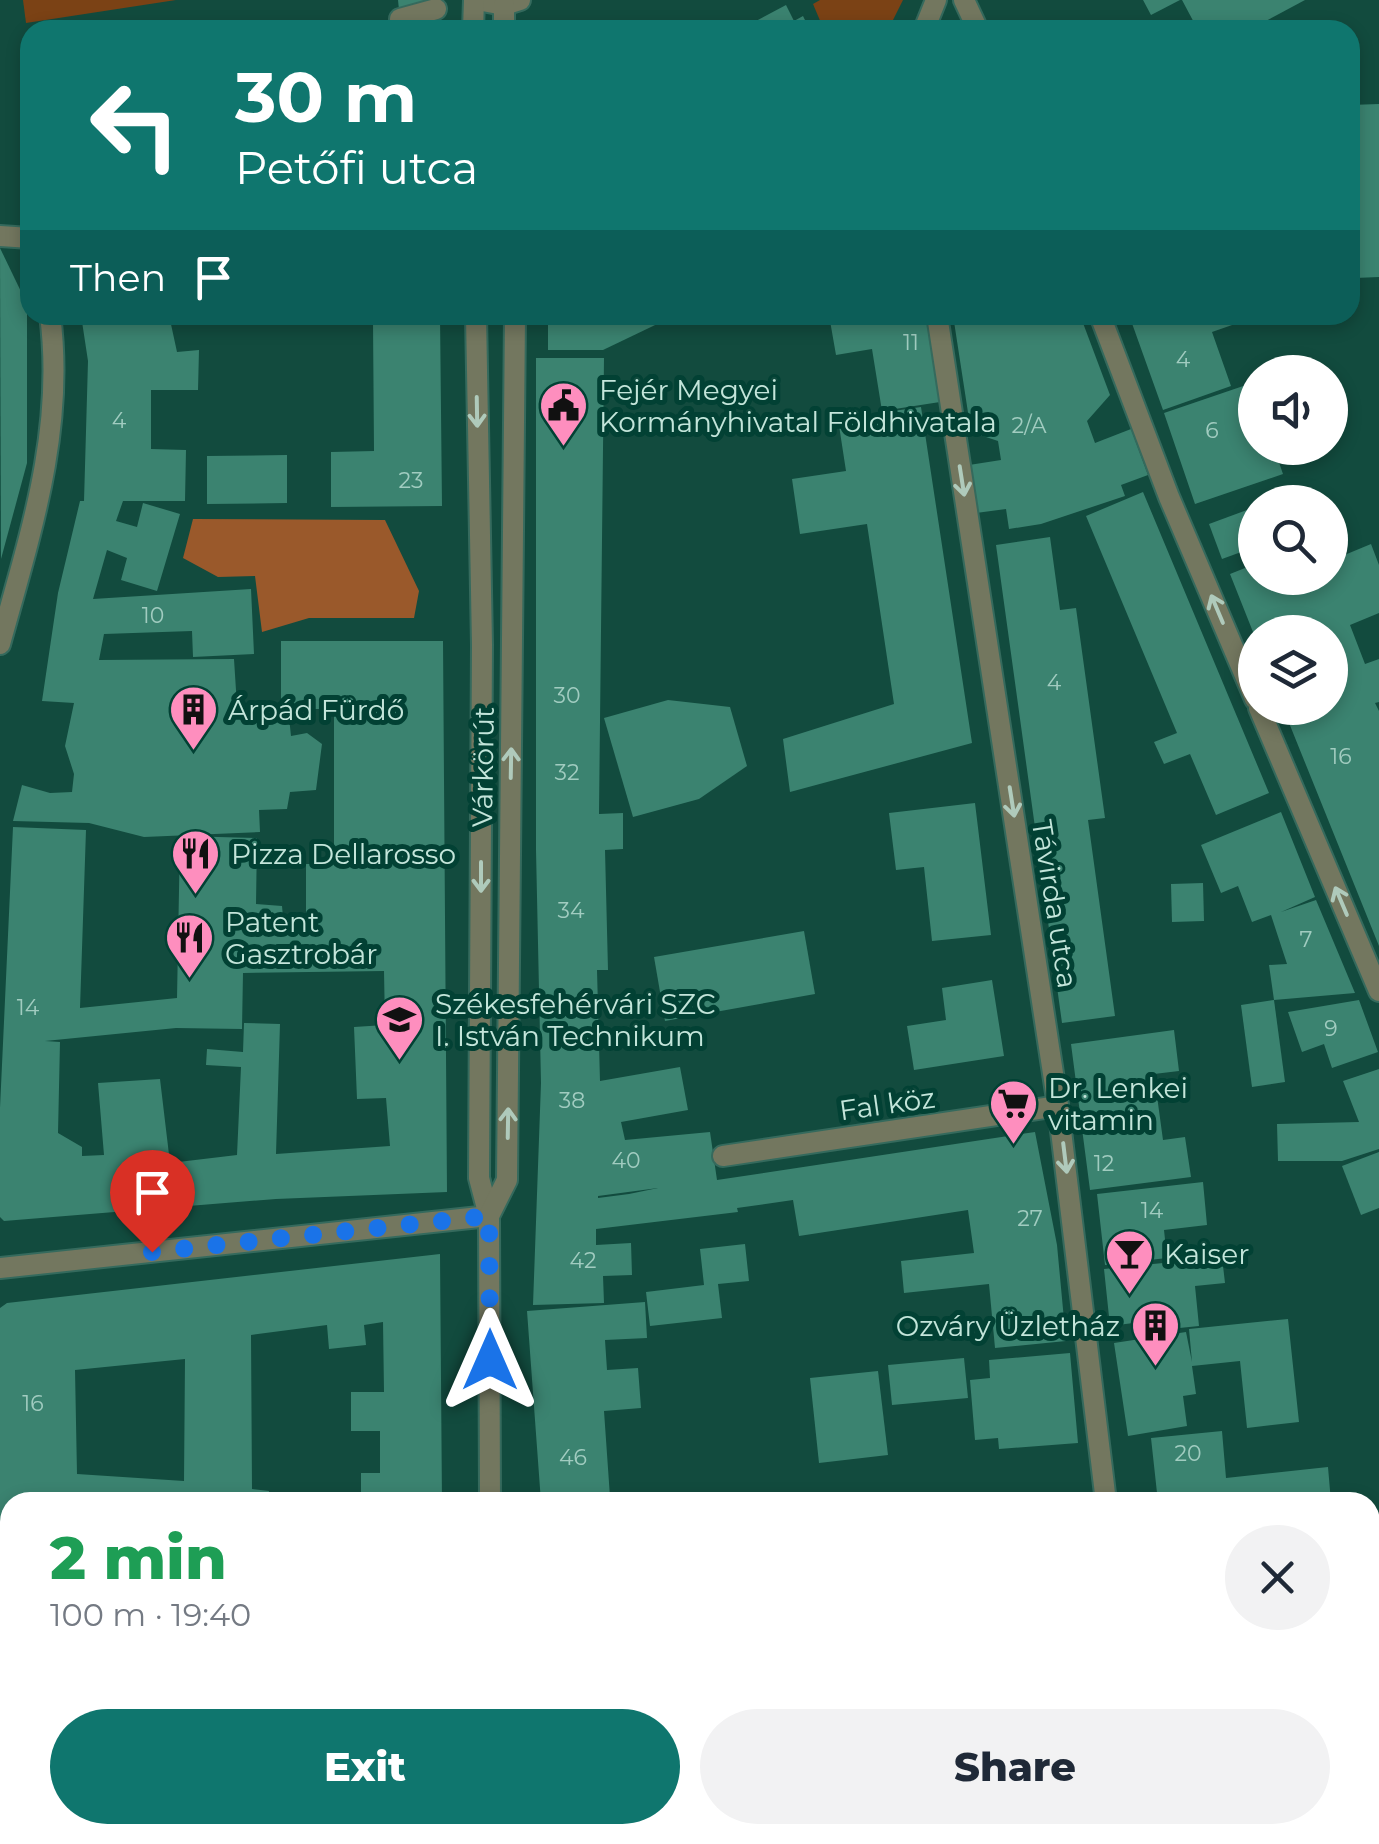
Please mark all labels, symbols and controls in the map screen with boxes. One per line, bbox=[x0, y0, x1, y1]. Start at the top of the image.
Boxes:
text: 30 m bbox=[235, 54, 417, 140]
icon: left bbox=[70, 60, 200, 190]
text: Petőfi utca bbox=[235, 140, 478, 195]
icon: arrive bbox=[186, 250, 241, 305]
text: Then bbox=[70, 254, 166, 301]
house number: 11 bbox=[903, 329, 919, 356]
house number: 4 bbox=[1176, 346, 1191, 373]
map controls bbox=[1238, 355, 1348, 725]
button: sound bbox=[1238, 355, 1348, 465]
place label: Fejér Megyei Kormányhivatal Földhivatala bbox=[599, 373, 997, 439]
public building icon: Fejér Megyei Kormányhivatal Földhivatala bbox=[538, 380, 590, 448]
one-way arrow bbox=[468, 396, 487, 428]
house number: 4 bbox=[112, 407, 127, 434]
house number: 2/A bbox=[1012, 412, 1047, 439]
house number: 6 bbox=[1205, 417, 1219, 444]
one-way arrow bbox=[954, 464, 972, 496]
house number: 23 bbox=[399, 467, 423, 494]
button: search bbox=[1238, 485, 1348, 595]
one-way arrow bbox=[1207, 594, 1225, 625]
house number: 10 bbox=[142, 602, 164, 629]
button: layers bbox=[1238, 615, 1348, 725]
house number: 4 bbox=[1047, 669, 1062, 696]
house number: 30 bbox=[554, 682, 580, 709]
building icon: Árpád Fürdő bbox=[167, 684, 219, 752]
place label: Árpád Fürdő bbox=[228, 693, 404, 727]
street label: Várkörút bbox=[465, 706, 501, 828]
house number: 16 bbox=[1330, 743, 1352, 770]
one-way arrow bbox=[502, 748, 520, 780]
house number: 32 bbox=[555, 759, 579, 786]
one-way arrow bbox=[1003, 785, 1021, 817]
street label: Távirda utca bbox=[1025, 817, 1085, 991]
restaurant icon: Pizza Dellarosso bbox=[170, 828, 222, 896]
place label: Pizza Dellarosso bbox=[231, 837, 456, 871]
one-way arrow bbox=[472, 860, 490, 893]
one-way arrow bbox=[1331, 886, 1349, 917]
house number: 34 bbox=[558, 897, 585, 924]
place label: Patent Gasztrobár bbox=[225, 905, 378, 971]
restaurant icon: Patent Gasztrobár bbox=[164, 912, 216, 980]
house number: 7 bbox=[1300, 926, 1313, 953]
place label: Székesfehérvári SZC I. István Technikum bbox=[435, 987, 716, 1053]
house number: 14 bbox=[17, 994, 40, 1021]
school or university icon: Székesfehérvári SZC I. István Technikum bbox=[374, 994, 426, 1062]
house number: 9 bbox=[1324, 1015, 1338, 1042]
place label: Dr. Lenkei vitamin bbox=[1048, 1071, 1188, 1137]
supermarket icon: Dr. Lenkei vitamin bbox=[987, 1078, 1039, 1146]
street label: Fal köz bbox=[837, 1080, 937, 1128]
house number: 38 bbox=[559, 1087, 585, 1114]
one-way arrow bbox=[498, 1108, 517, 1140]
one-way arrow bbox=[1056, 1141, 1074, 1173]
house number: 40 bbox=[611, 1147, 641, 1174]
pin bbox=[110, 1150, 195, 1253]
house number: 12 bbox=[1094, 1150, 1114, 1177]
icon: arrive bbox=[125, 1165, 180, 1220]
house number: 14 bbox=[1141, 1197, 1164, 1224]
house number: 27 bbox=[1017, 1205, 1043, 1232]
bar icon: Kaiser bbox=[1103, 1228, 1155, 1296]
place label: Kaiser bbox=[1164, 1237, 1249, 1271]
house number: 42 bbox=[570, 1247, 597, 1274]
building icon: Ozváry Üzletház bbox=[1129, 1300, 1181, 1368]
position arrow bbox=[438, 1308, 542, 1412]
place label: Ozváry Üzletház bbox=[896, 1309, 1120, 1343]
house number: 16 bbox=[22, 1390, 44, 1417]
house number: 20 bbox=[1174, 1440, 1202, 1467]
house number: 46 bbox=[559, 1444, 587, 1471]
text: 2 min bbox=[50, 1521, 227, 1594]
button: close bbox=[1225, 1525, 1330, 1630]
text: 100 m · 19:40 bbox=[50, 1595, 251, 1634]
button: Exit bbox=[50, 1709, 680, 1824]
button: Share bbox=[700, 1709, 1330, 1824]

